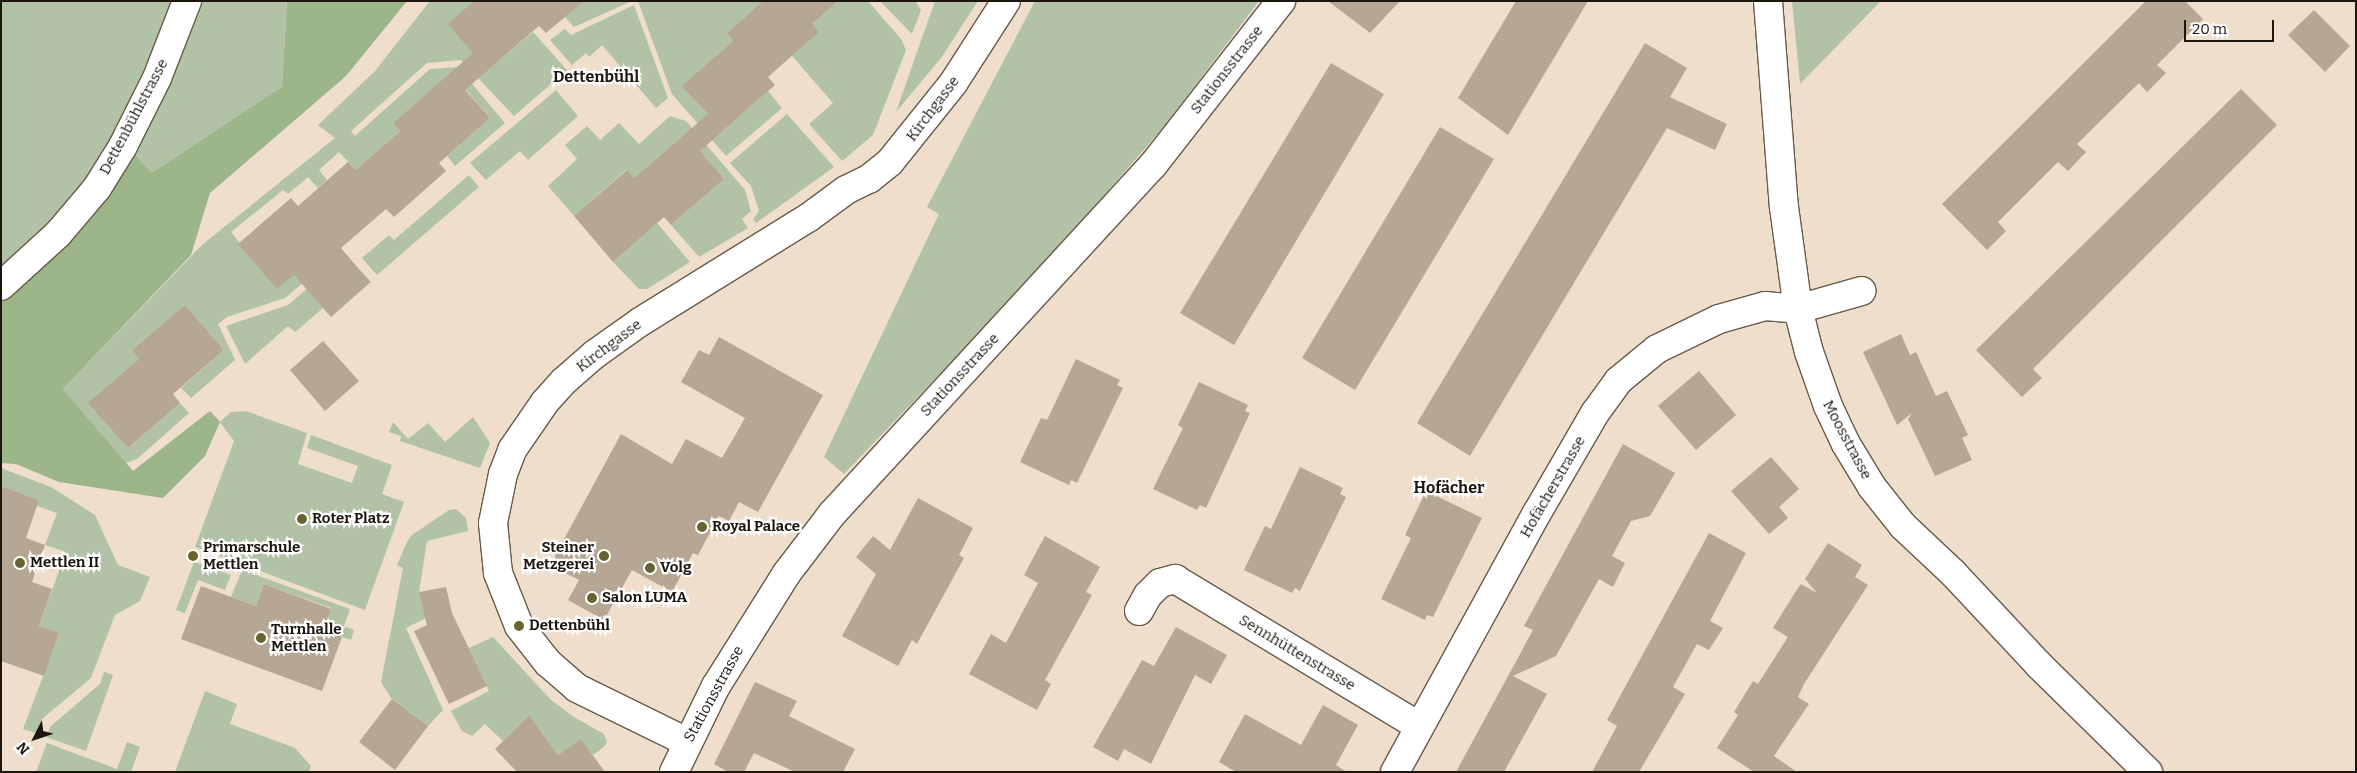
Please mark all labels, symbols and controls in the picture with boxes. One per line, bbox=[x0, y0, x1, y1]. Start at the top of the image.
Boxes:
scale bar bbox=[2187, 10, 2277, 42]
text: 20 m bbox=[2192, 20, 2227, 38]
street label: Stationsstrasse bbox=[1187, 22, 1267, 118]
street label: Dettenbühlstrasse bbox=[96, 56, 172, 178]
district label: Dettenbühl bbox=[553, 67, 639, 87]
street label: Kirchgasse bbox=[903, 73, 963, 145]
street label: Kirchgasse bbox=[573, 316, 645, 376]
street label: Stationsstrasse bbox=[917, 330, 1003, 420]
street label: Moosstrasse bbox=[1819, 397, 1875, 483]
street label: Hofächerstrasse bbox=[1517, 433, 1589, 541]
district label: Hofächer bbox=[1413, 478, 1485, 498]
place label: Roter Platz bbox=[312, 510, 390, 528]
marker: Roter Platz bbox=[296, 513, 308, 525]
place label: Royal Palace bbox=[712, 518, 800, 536]
marker: Royal Palace bbox=[696, 521, 708, 533]
place label: Primarschule Mettlen bbox=[203, 538, 300, 573]
place label: Steiner Metzgerei bbox=[523, 538, 594, 573]
marker: Primarschule Mettlen bbox=[187, 550, 199, 562]
marker: Steiner Metzgerei bbox=[598, 550, 610, 562]
place label: Mettlen II bbox=[30, 554, 99, 572]
marker: Mettlen II bbox=[14, 557, 26, 569]
place label: Volg bbox=[660, 559, 692, 577]
marker: Volg bbox=[644, 562, 656, 574]
place label: Salon LUMA bbox=[602, 589, 687, 607]
marker: Salon LUMA bbox=[586, 592, 598, 604]
street label: Sennhüttenstrasse bbox=[1236, 611, 1358, 695]
place label: Dettenbühl bbox=[529, 617, 610, 635]
place label: Turnhalle Mettlen bbox=[271, 620, 342, 655]
marker: Dettenbühl bbox=[513, 620, 525, 632]
marker: Turnhalle Mettlen bbox=[255, 632, 267, 644]
street label: Stationsstrasse bbox=[680, 643, 748, 745]
north arrow bbox=[10, 713, 60, 763]
text: N bbox=[13, 739, 33, 758]

